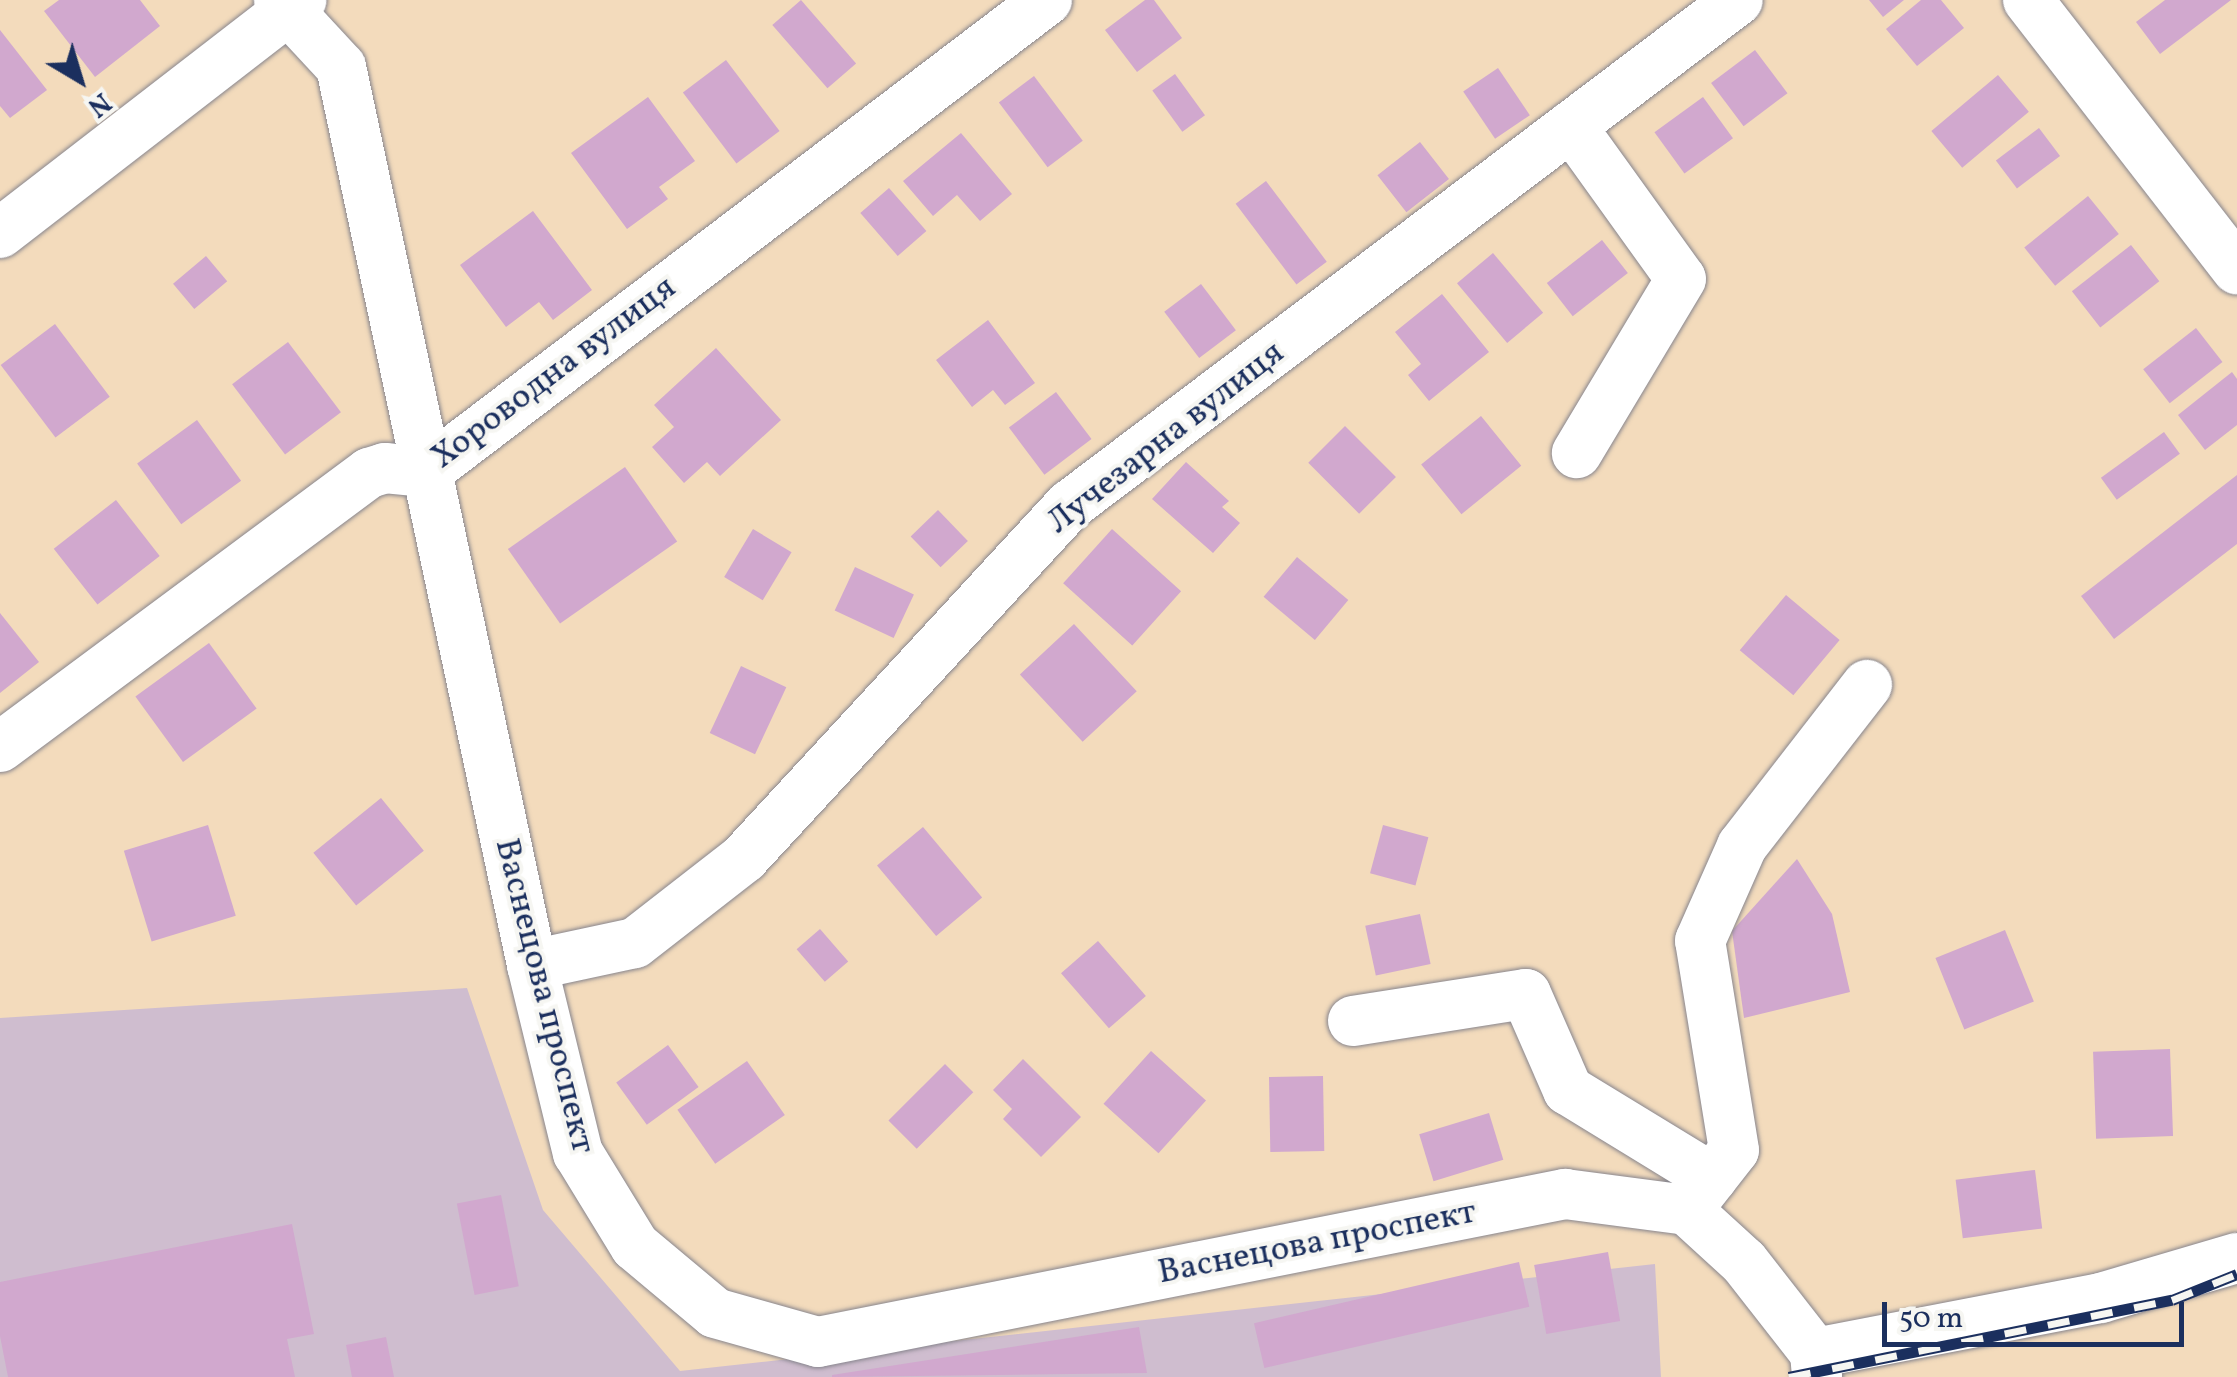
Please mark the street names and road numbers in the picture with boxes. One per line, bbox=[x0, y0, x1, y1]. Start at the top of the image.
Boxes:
street label: Хороводна вулиця bbox=[423, 267, 685, 479]
street label: Лучезарна вулиця bbox=[1039, 332, 1293, 544]
street label: Васнецова проспект bbox=[485, 834, 603, 1158]
street label: Васнецова проспект bbox=[1154, 1192, 1480, 1294]

